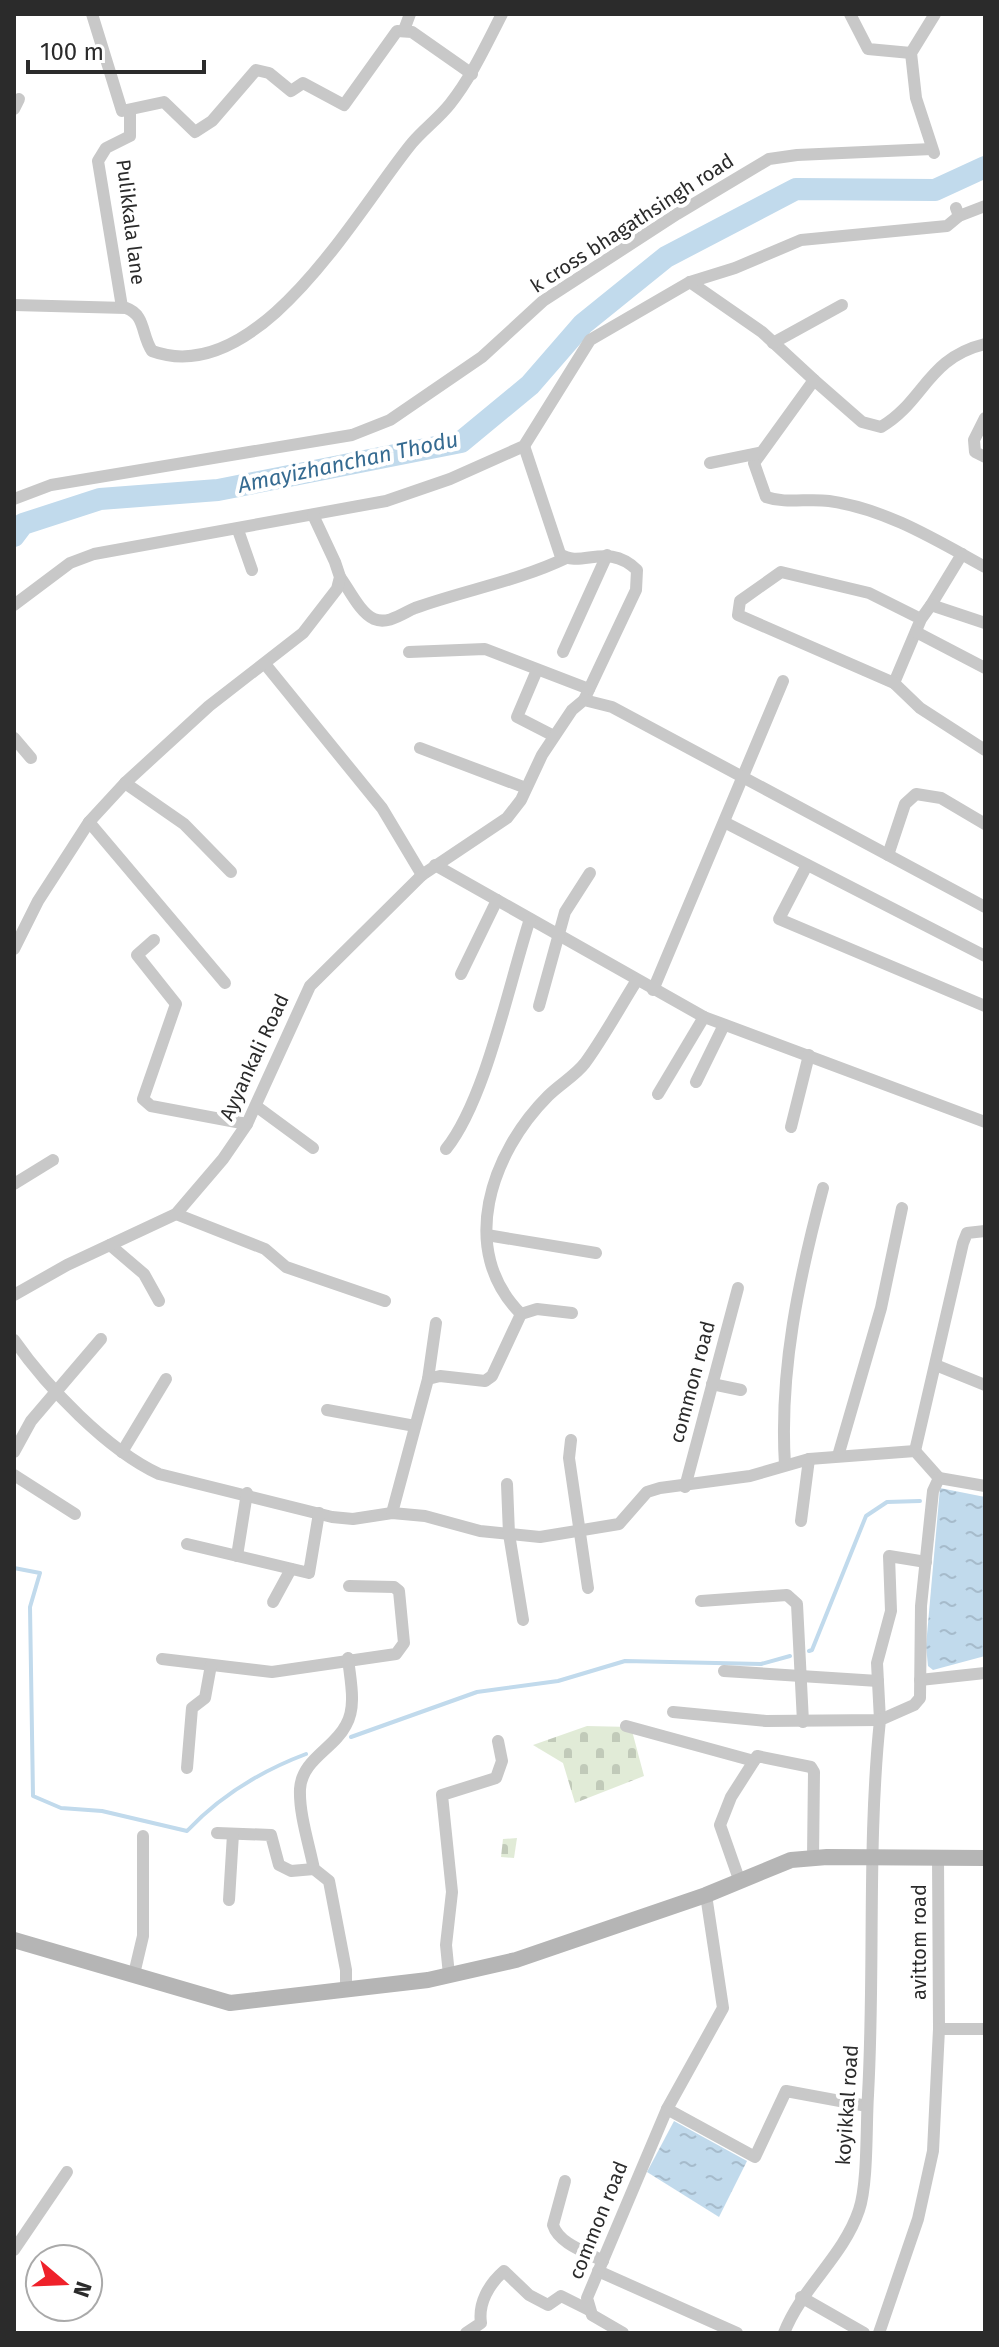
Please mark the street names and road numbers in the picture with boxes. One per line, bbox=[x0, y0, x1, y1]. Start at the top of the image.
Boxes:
street label: k cross bhagathsingh road bbox=[526, 148, 738, 298]
street label: Pulikkala lane bbox=[111, 158, 151, 286]
street label: Ayyankali Road bbox=[214, 990, 294, 1124]
street label: common road bbox=[664, 1318, 720, 1446]
street label: avittom road bbox=[907, 1884, 931, 2000]
street label: koyikkal road bbox=[831, 2044, 863, 2166]
street label: common road bbox=[563, 2157, 633, 2283]

